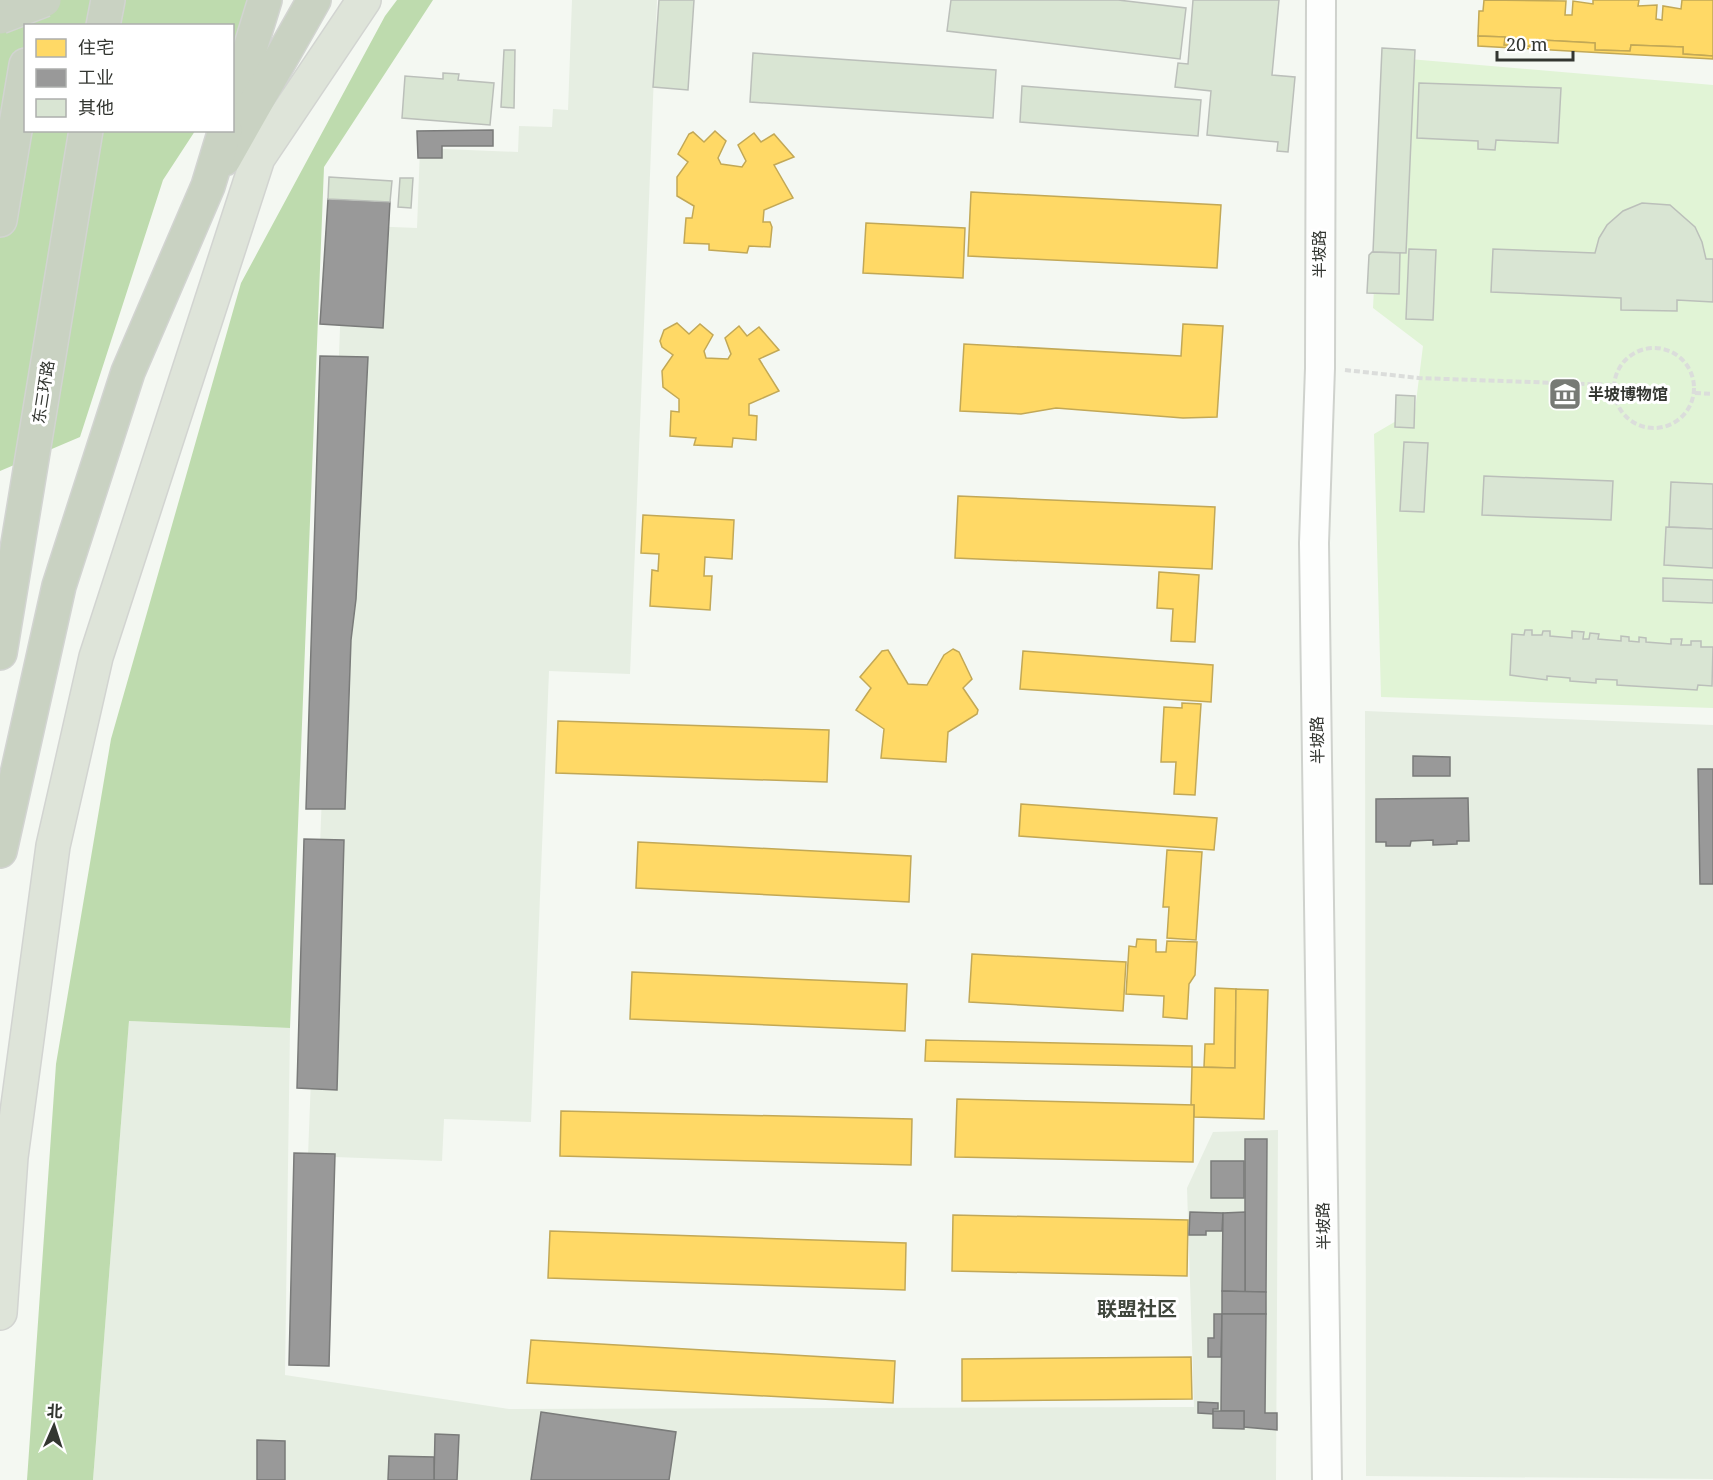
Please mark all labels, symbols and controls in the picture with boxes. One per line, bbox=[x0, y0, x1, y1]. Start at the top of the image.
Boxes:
legend bbox=[24, 24, 234, 132]
scale bar bbox=[1497, 24, 1574, 62]
text: 20 m bbox=[1506, 32, 1548, 56]
text: 住宅 bbox=[78, 35, 114, 59]
text: 工业 bbox=[78, 65, 114, 89]
text: 其他 bbox=[78, 95, 114, 119]
street label: 半坡路 bbox=[1308, 230, 1330, 278]
street label: 东三环路 bbox=[27, 359, 59, 425]
museum icon: 半坡博物馆 bbox=[1547, 376, 1583, 412]
place label: 半坡博物馆 bbox=[1588, 383, 1668, 405]
street label: 半坡路 bbox=[1306, 716, 1328, 764]
street label: 半坡路 bbox=[1312, 1202, 1334, 1250]
district label: 联盟社区 bbox=[1097, 1295, 1177, 1322]
north arrow bbox=[24, 1396, 84, 1456]
text: 北 bbox=[46, 1400, 63, 1422]

